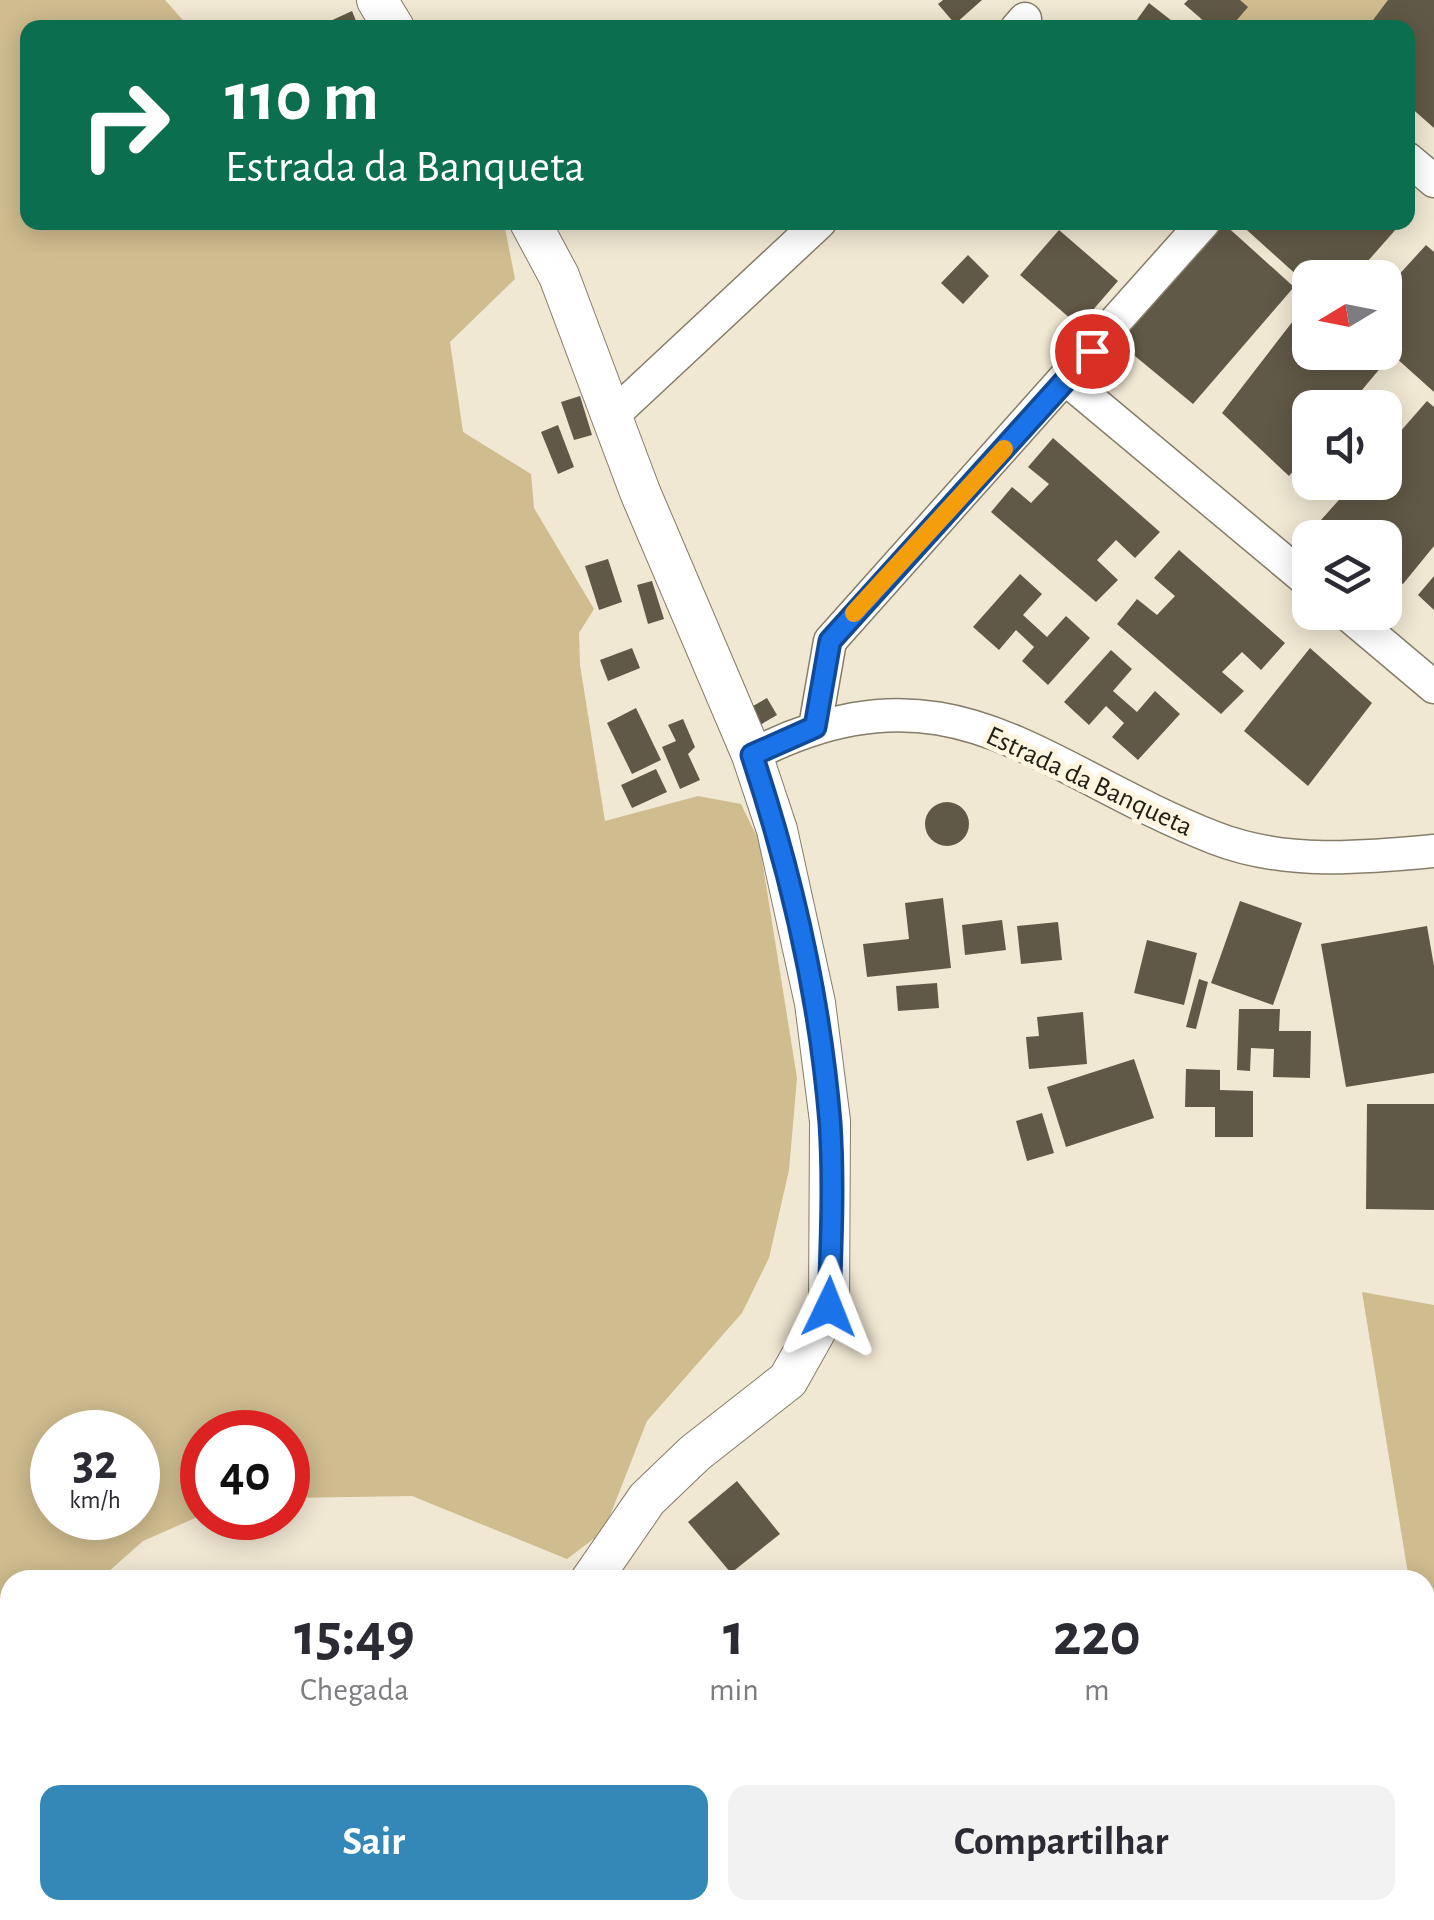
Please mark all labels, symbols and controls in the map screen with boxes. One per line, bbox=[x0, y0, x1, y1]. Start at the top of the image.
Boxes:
icon: right bbox=[60, 60, 190, 190]
text: 110 m bbox=[225, 63, 379, 133]
text: Estrada da Banqueta bbox=[225, 145, 585, 190]
north arrow bbox=[1292, 260, 1402, 370]
map controls bbox=[1292, 260, 1402, 630]
pin bbox=[1050, 309, 1135, 394]
icon: arrive bbox=[1065, 324, 1120, 379]
button: sound bbox=[1292, 390, 1402, 500]
button: layers bbox=[1292, 520, 1402, 630]
street label: Estrada da Banqueta bbox=[982, 722, 1197, 842]
position arrow bbox=[777, 1255, 881, 1359]
speed limit sign: 40 bbox=[180, 1410, 310, 1540]
text: 32 bbox=[72, 1438, 118, 1488]
text: km/h bbox=[69, 1488, 121, 1513]
text: 15:49 bbox=[294, 1606, 415, 1666]
text: 1 bbox=[723, 1606, 745, 1666]
text: 220 bbox=[1053, 1606, 1141, 1666]
text: Chegada bbox=[300, 1674, 409, 1706]
text: min bbox=[709, 1674, 759, 1706]
text: m bbox=[1084, 1674, 1110, 1706]
button: Sair bbox=[40, 1785, 708, 1900]
button: Compartilhar bbox=[728, 1785, 1395, 1900]

